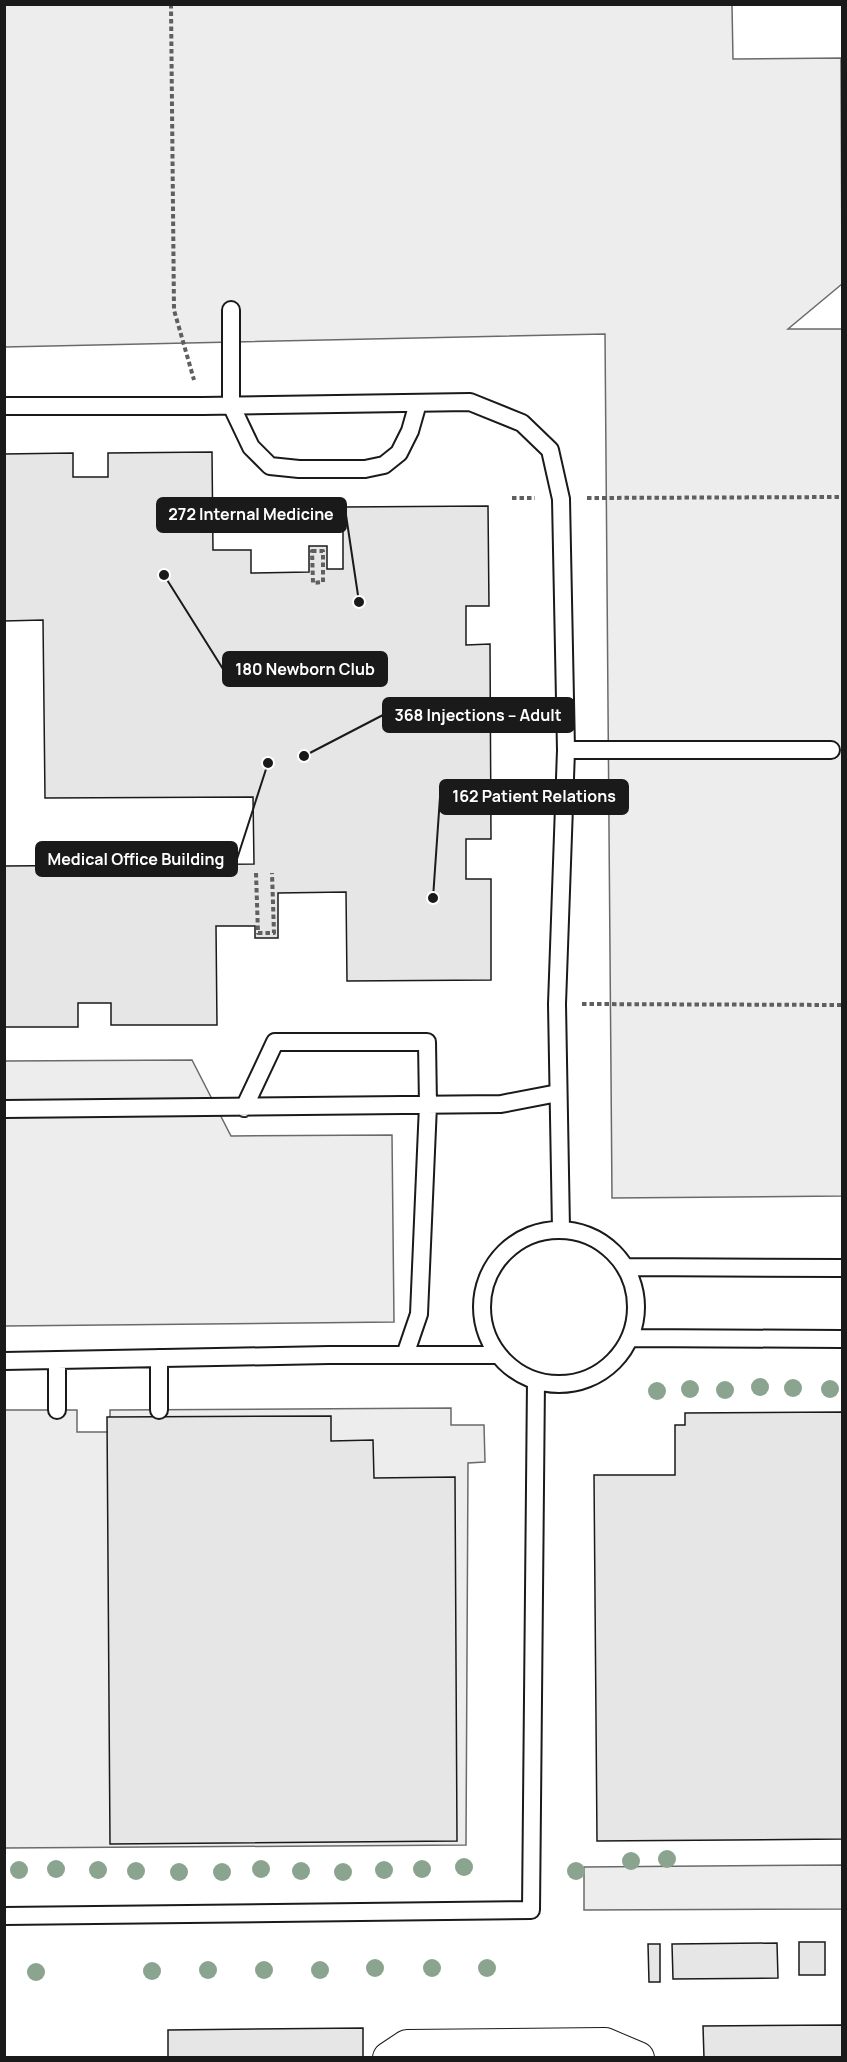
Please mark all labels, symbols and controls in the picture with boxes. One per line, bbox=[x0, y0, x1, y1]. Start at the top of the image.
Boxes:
callout: 272 Internal Medicine bbox=[157, 498, 346, 532]
text: 272 Internal Medicine bbox=[168, 503, 334, 525]
callout: 180 Newborn Club bbox=[223, 652, 387, 686]
text: 180 Newborn Club bbox=[235, 658, 375, 680]
callout: 368 Injections – Adult bbox=[383, 698, 574, 732]
text: 368 Injections – Adult bbox=[394, 704, 562, 726]
callout: 162 Patient Relations bbox=[440, 780, 628, 814]
text: 162 Patient Relations bbox=[452, 785, 616, 807]
callout: Medical Office Building bbox=[36, 842, 237, 876]
text: Medical Office Building bbox=[48, 848, 224, 870]

